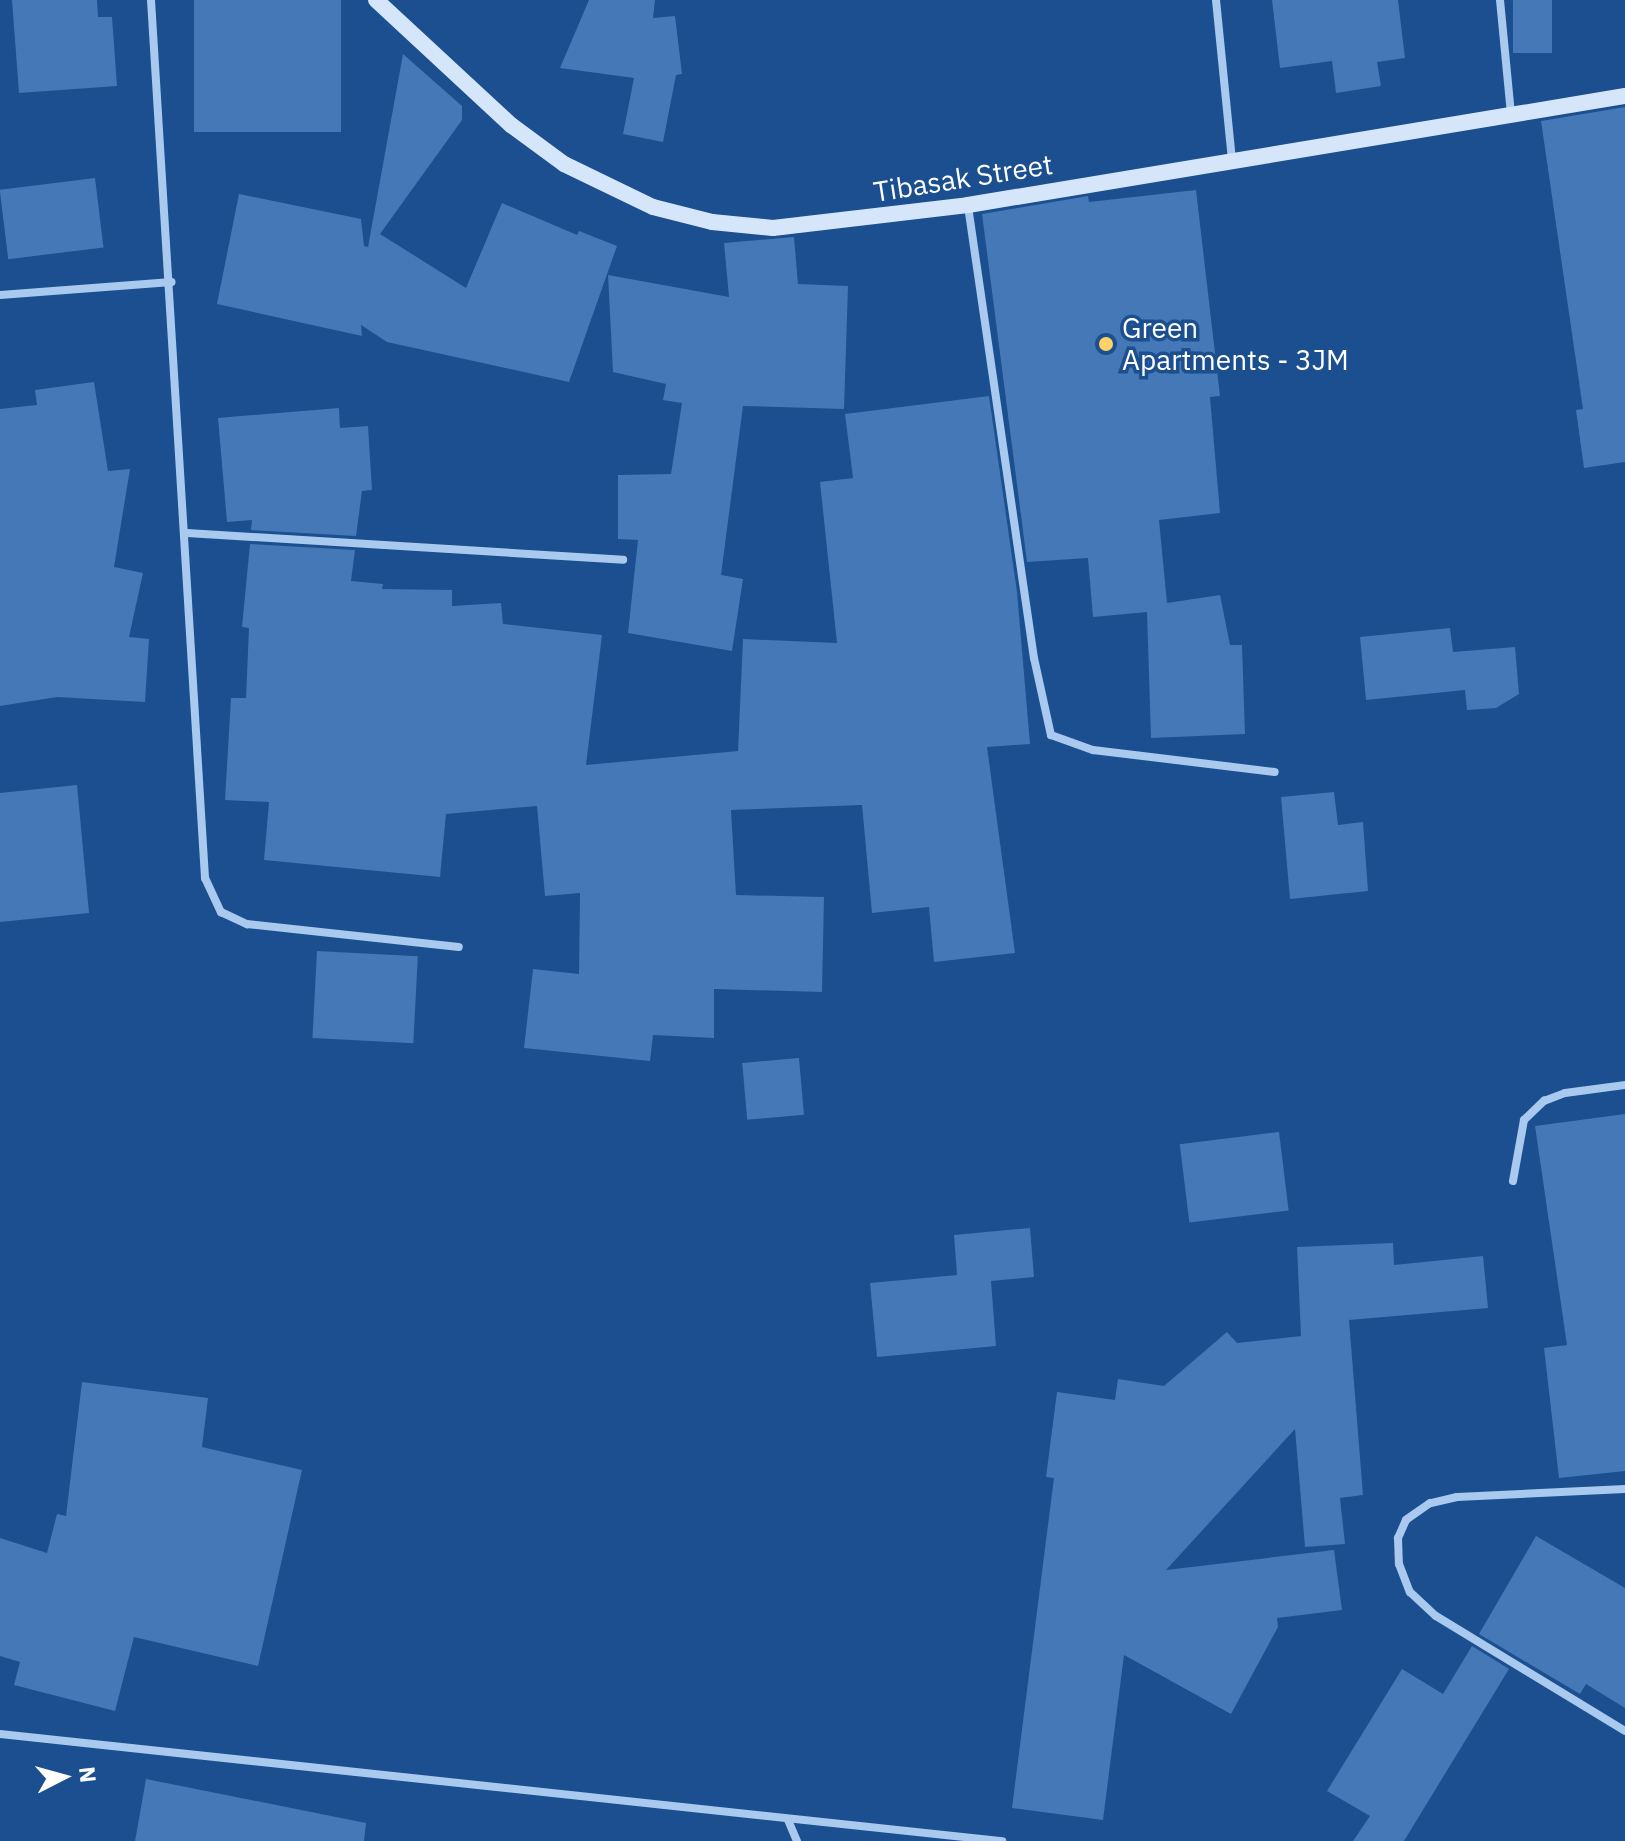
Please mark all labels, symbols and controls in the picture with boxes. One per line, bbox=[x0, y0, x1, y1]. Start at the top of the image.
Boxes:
street label: Tibasak Street bbox=[871, 147, 1055, 209]
place label: Green Apartments - 3JM bbox=[1122, 311, 1349, 377]
marker: Green Apartments - 3JM bbox=[1097, 335, 1115, 353]
north arrow bbox=[24, 1737, 104, 1817]
text: N bbox=[73, 1765, 104, 1784]

